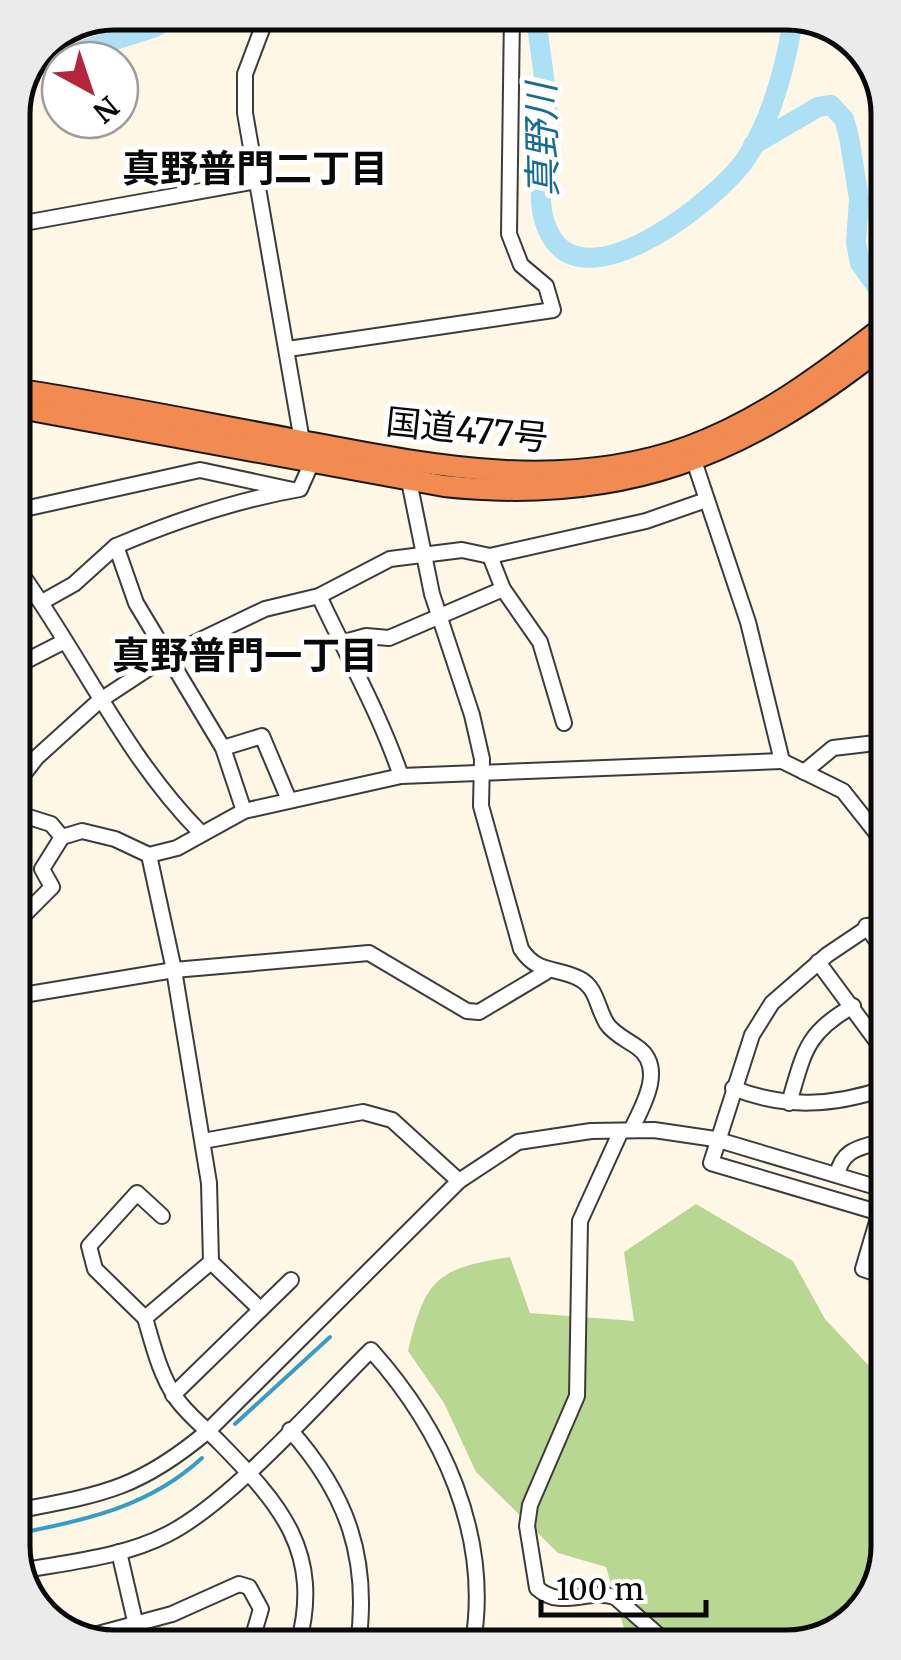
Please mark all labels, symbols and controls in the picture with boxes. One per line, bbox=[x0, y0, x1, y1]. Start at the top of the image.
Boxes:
north arrow bbox=[40, 40, 140, 140]
water label: 真野川 bbox=[517, 79, 566, 197]
text: N bbox=[86, 88, 126, 130]
district label: 真野普門二丁目 bbox=[122, 145, 388, 192]
street label: 国道477号 bbox=[384, 400, 550, 460]
district label: 真野普門一丁目 bbox=[112, 632, 378, 679]
scale bar bbox=[541, 1555, 706, 1617]
text: 100 m bbox=[556, 1570, 644, 1608]

